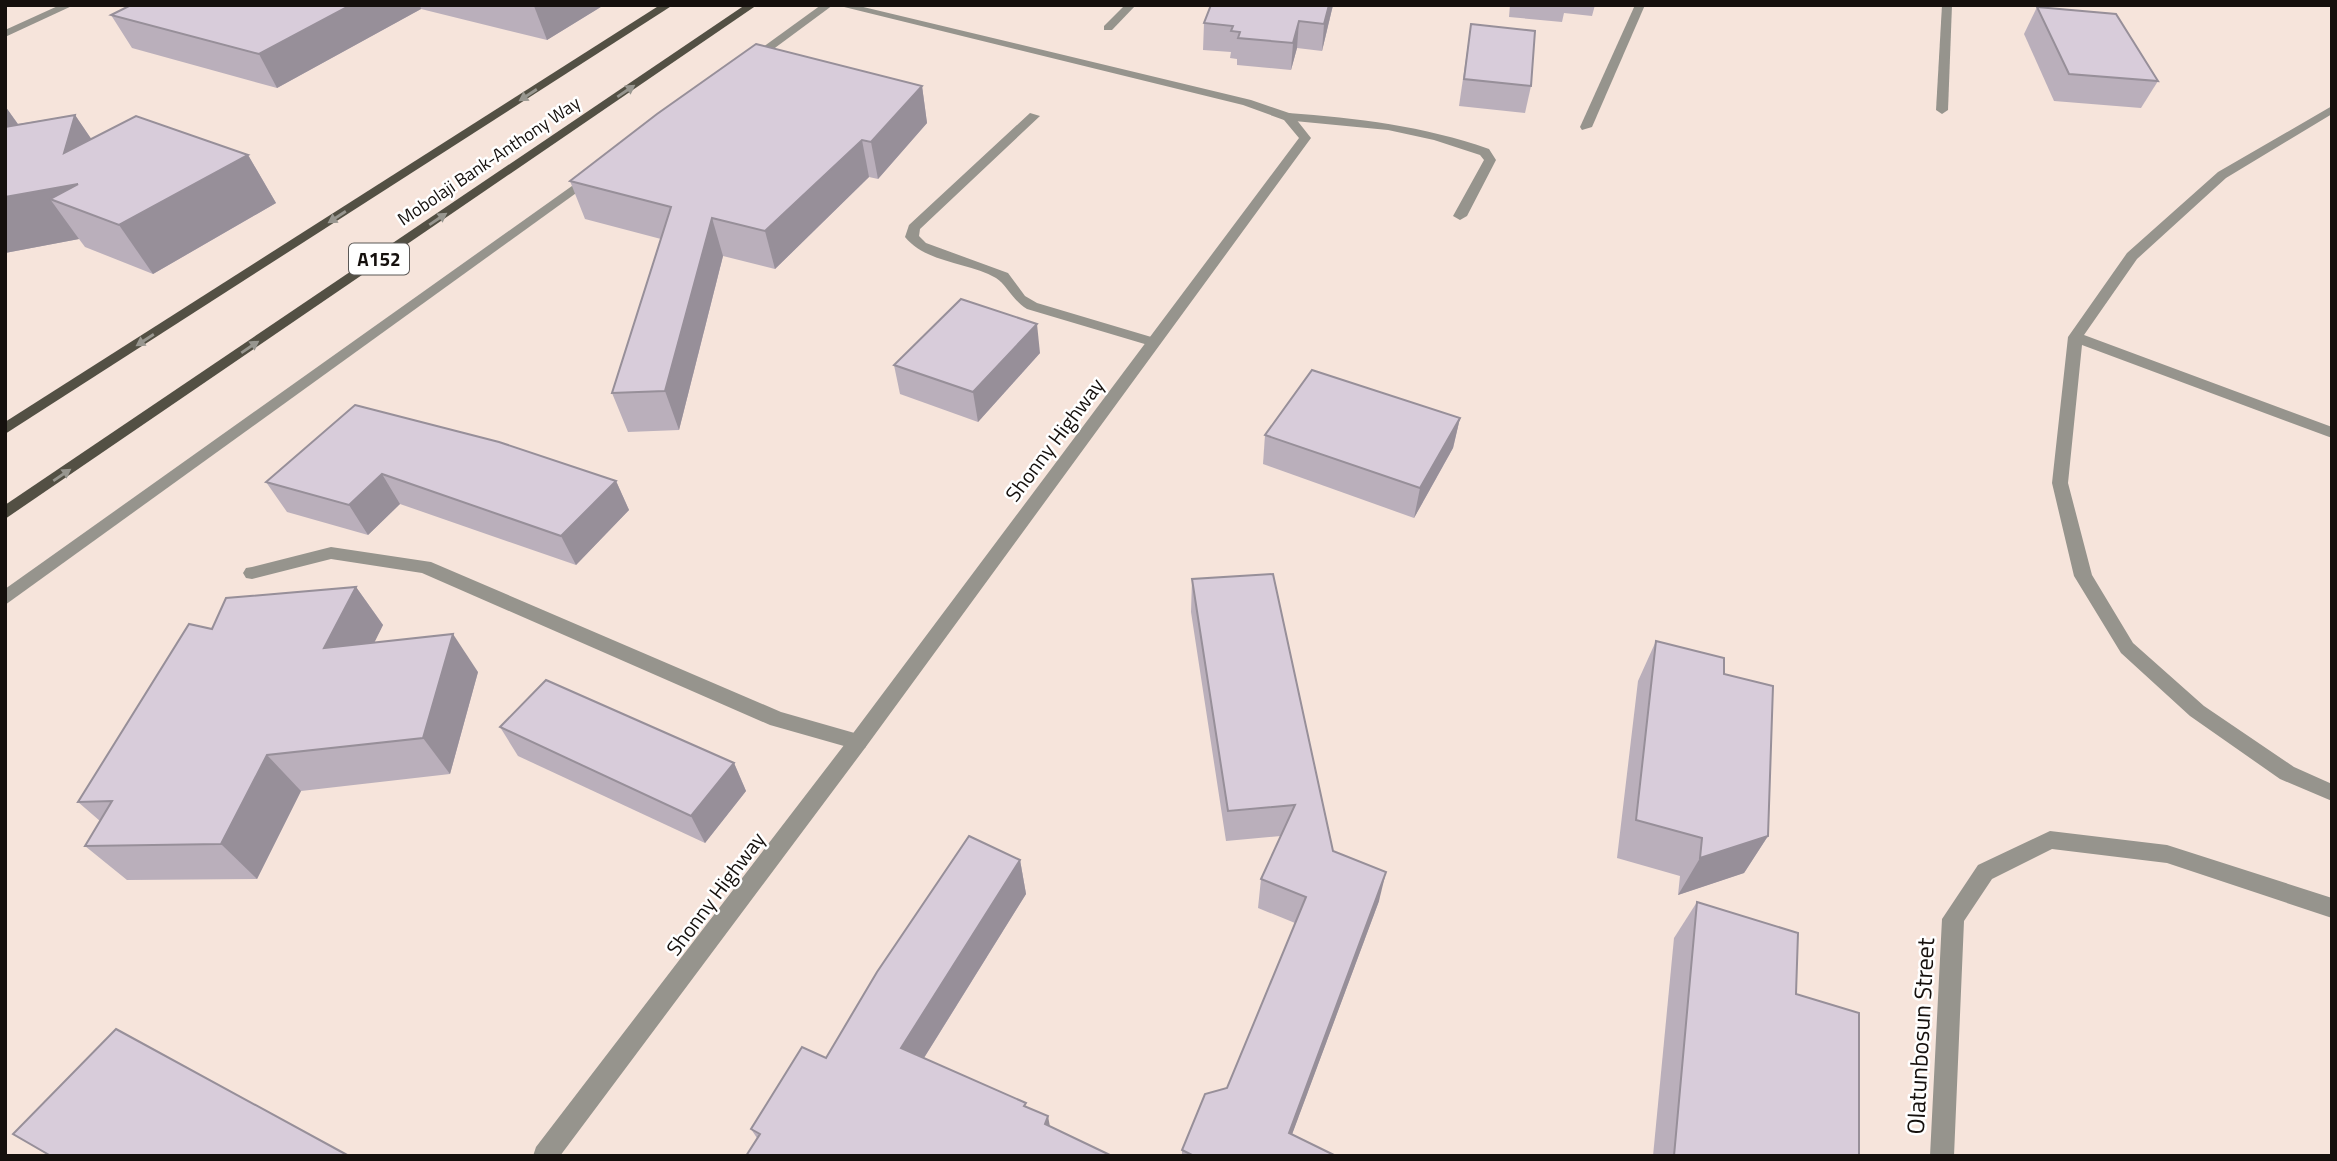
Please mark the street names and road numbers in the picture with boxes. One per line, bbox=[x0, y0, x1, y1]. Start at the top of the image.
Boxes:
street label: Mobolaji Bank-Anthony Way bbox=[392, 89, 586, 232]
road number: A152 bbox=[349, 244, 409, 274]
street label: Shonny Highway bbox=[997, 371, 1112, 508]
street label: Shonny Highway bbox=[658, 825, 773, 962]
street label: Olatunbosun Street bbox=[1897, 936, 1943, 1135]

